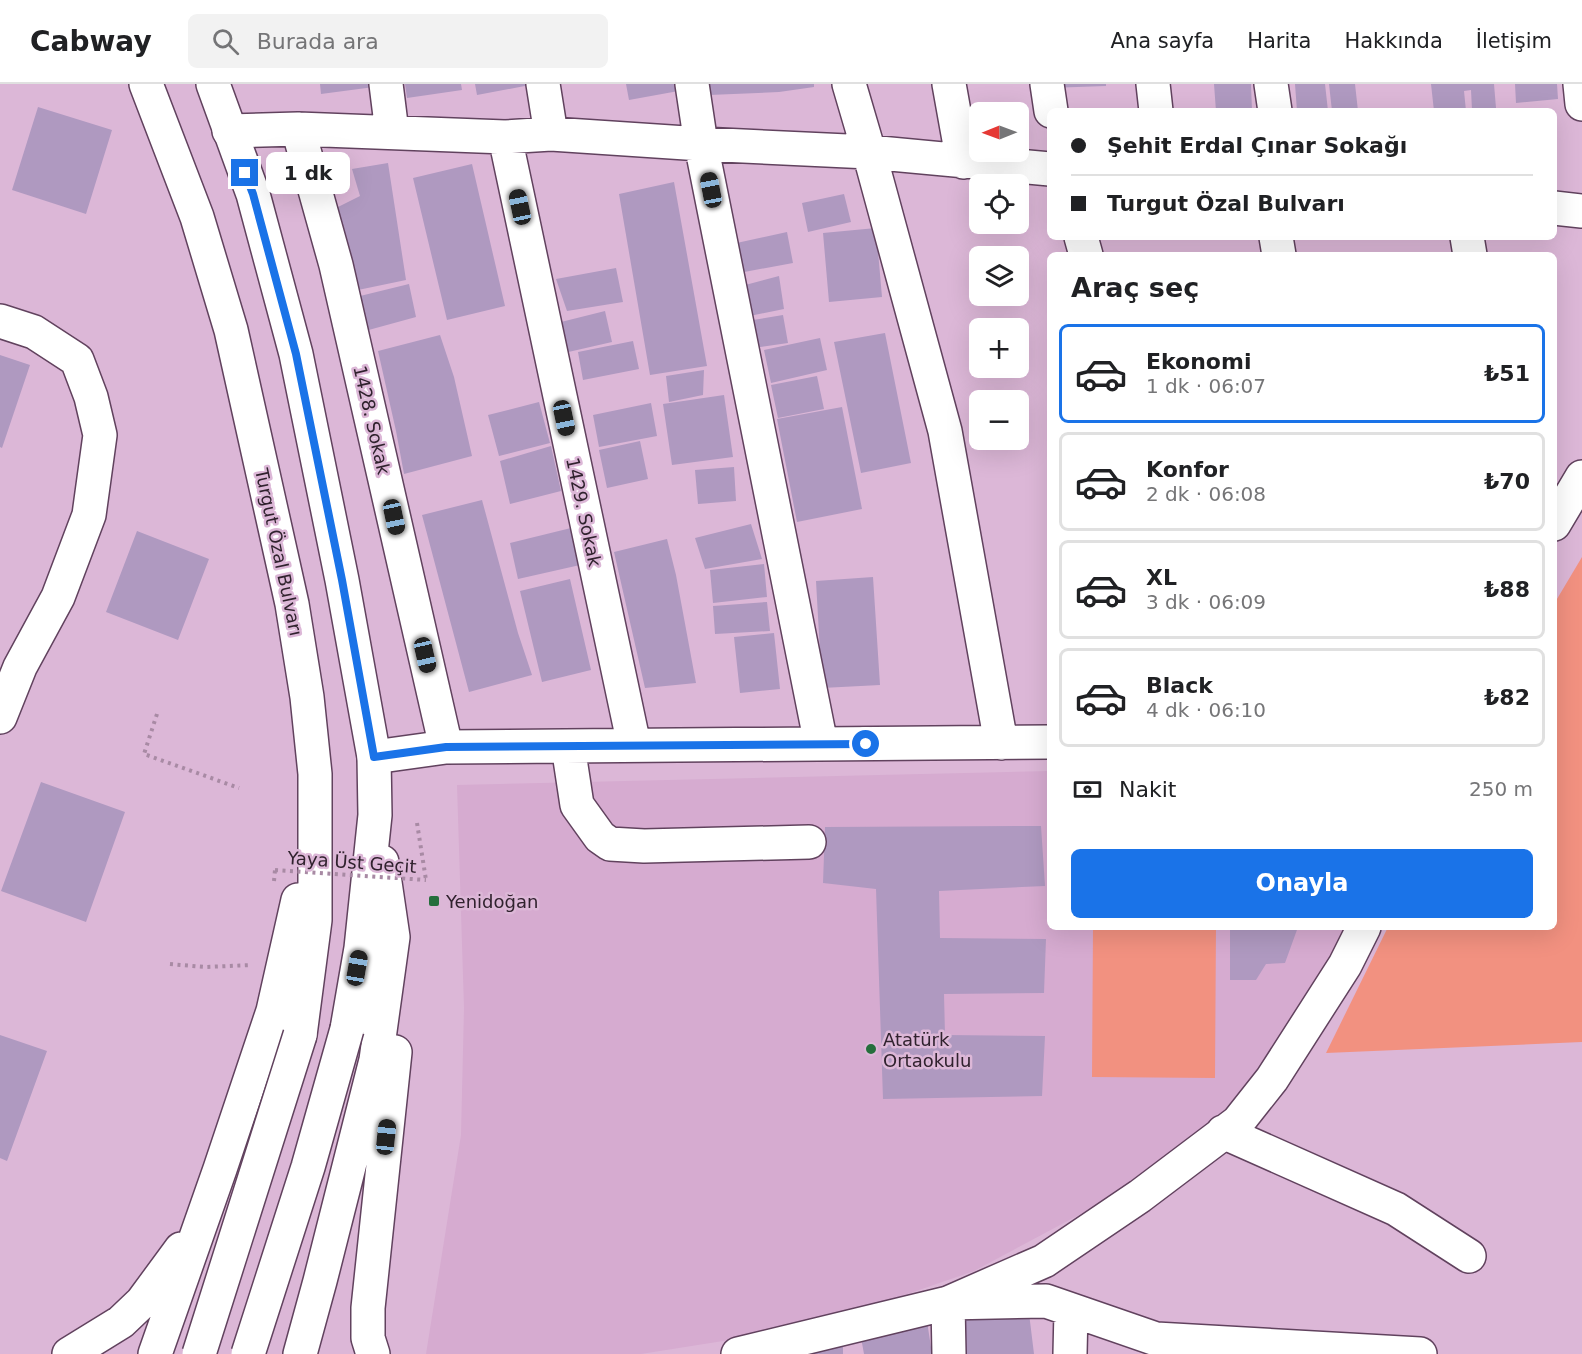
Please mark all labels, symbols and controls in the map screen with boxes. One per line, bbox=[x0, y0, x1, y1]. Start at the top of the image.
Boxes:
search box bbox=[188, 14, 608, 68]
text: Cabway bbox=[30, 25, 152, 58]
icon: search bbox=[209, 25, 242, 58]
text: Burada ara bbox=[257, 29, 379, 54]
text: Ana sayfa bbox=[1110, 29, 1214, 53]
text: Harita bbox=[1247, 29, 1311, 53]
text: Hakkında bbox=[1344, 29, 1443, 53]
text: İletişim bbox=[1476, 29, 1552, 53]
north arrow bbox=[969, 102, 1029, 162]
map controls bbox=[969, 102, 1029, 450]
text: Şehit Erdal Çınar Sokağı bbox=[1107, 133, 1407, 158]
callout: 1 dk bbox=[266, 152, 350, 194]
route end bbox=[231, 159, 258, 186]
text: 1 dk bbox=[284, 161, 332, 185]
car bbox=[699, 171, 723, 209]
button: locate bbox=[969, 174, 1029, 234]
car bbox=[507, 188, 533, 226]
text: Turgut Özal Bulvarı bbox=[1107, 191, 1345, 216]
button: layers bbox=[969, 246, 1029, 306]
text: Araç seç bbox=[1071, 272, 1199, 303]
button: + bbox=[969, 318, 1029, 378]
icon: car bbox=[1074, 347, 1128, 401]
text: Ekonomi bbox=[1146, 349, 1251, 374]
text: ₺51 bbox=[1484, 361, 1530, 386]
street label: 1428. Sokak bbox=[349, 363, 395, 477]
text: 1 dk · 06:07 bbox=[1146, 374, 1266, 398]
button: − bbox=[969, 390, 1029, 450]
car bbox=[551, 399, 577, 437]
street label: 1429. Sokak bbox=[562, 455, 606, 569]
icon: car bbox=[1074, 455, 1128, 509]
text: Konfor bbox=[1146, 457, 1229, 482]
street label: Turgut Özal Bulvarı bbox=[251, 465, 307, 638]
text: ₺70 bbox=[1484, 469, 1530, 494]
text: 2 dk · 06:08 bbox=[1146, 482, 1266, 506]
car bbox=[381, 498, 407, 536]
icon: car bbox=[1074, 563, 1128, 617]
text: XL bbox=[1146, 565, 1177, 590]
text: ₺88 bbox=[1484, 577, 1530, 602]
text: 3 dk · 06:09 bbox=[1146, 590, 1266, 614]
car bbox=[412, 635, 438, 675]
icon: car bbox=[1074, 671, 1128, 725]
text: Black bbox=[1146, 673, 1213, 698]
text: ₺82 bbox=[1484, 685, 1530, 710]
text: 4 dk · 06:10 bbox=[1146, 698, 1266, 722]
route start bbox=[852, 730, 879, 757]
icon: cash bbox=[1071, 773, 1104, 806]
text: Nakit bbox=[1119, 777, 1176, 802]
text: 250 m bbox=[1469, 777, 1533, 801]
street label: Yaya Üst Geçit bbox=[286, 847, 417, 877]
button: Onayla bbox=[1071, 849, 1533, 918]
place label: Yenidoğan bbox=[445, 891, 538, 912]
marker: Yenidoğan bbox=[427, 894, 441, 908]
car bbox=[345, 949, 369, 987]
place label: Atatürk Ortaokulu bbox=[883, 1029, 971, 1071]
marker: Atatürk Ortaokulu bbox=[864, 1042, 878, 1056]
car bbox=[375, 1118, 397, 1156]

